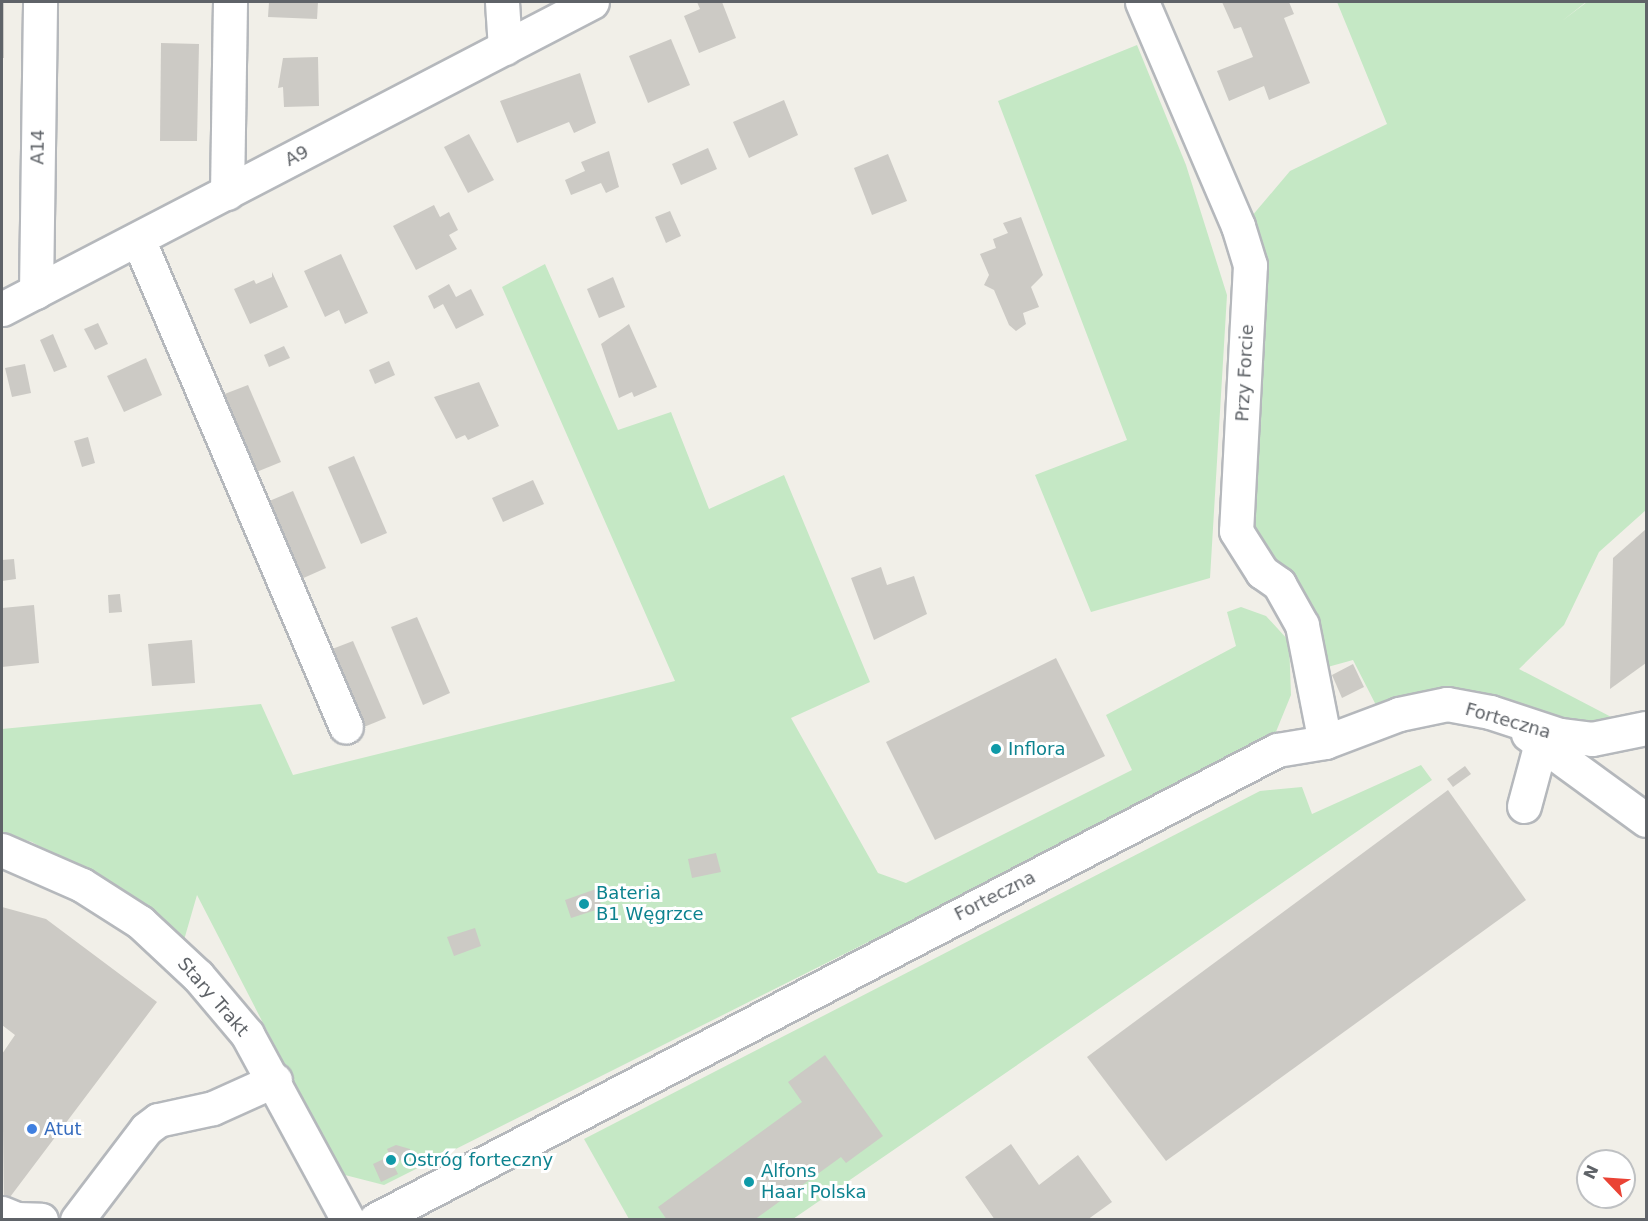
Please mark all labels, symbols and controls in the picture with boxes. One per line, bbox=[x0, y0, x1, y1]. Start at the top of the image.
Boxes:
street label: A14 bbox=[27, 129, 49, 165]
street label: A9 bbox=[282, 141, 312, 171]
street label: Przy Forcie bbox=[1232, 324, 1258, 422]
street label: Forteczna bbox=[1463, 698, 1553, 744]
place label: Inflora bbox=[1008, 738, 1065, 760]
marker: Inflora bbox=[989, 742, 1003, 756]
street label: Forteczna bbox=[951, 866, 1039, 926]
place label: Bateria B1 Węgrzce bbox=[596, 883, 704, 926]
marker: Bateria B1 Węgrzce bbox=[577, 897, 591, 911]
street label: Stary Trakt bbox=[173, 953, 253, 1041]
place label: Atut bbox=[44, 1118, 82, 1140]
marker: Atut bbox=[25, 1122, 39, 1136]
place label: Ostróg forteczny bbox=[403, 1149, 553, 1171]
north arrow bbox=[1576, 1149, 1636, 1209]
marker: Ostróg forteczny bbox=[384, 1153, 398, 1167]
place label: Alfons Haar Polska bbox=[761, 1161, 866, 1204]
text: N bbox=[1580, 1162, 1602, 1182]
marker: Alfons Haar Polska bbox=[742, 1175, 756, 1189]

